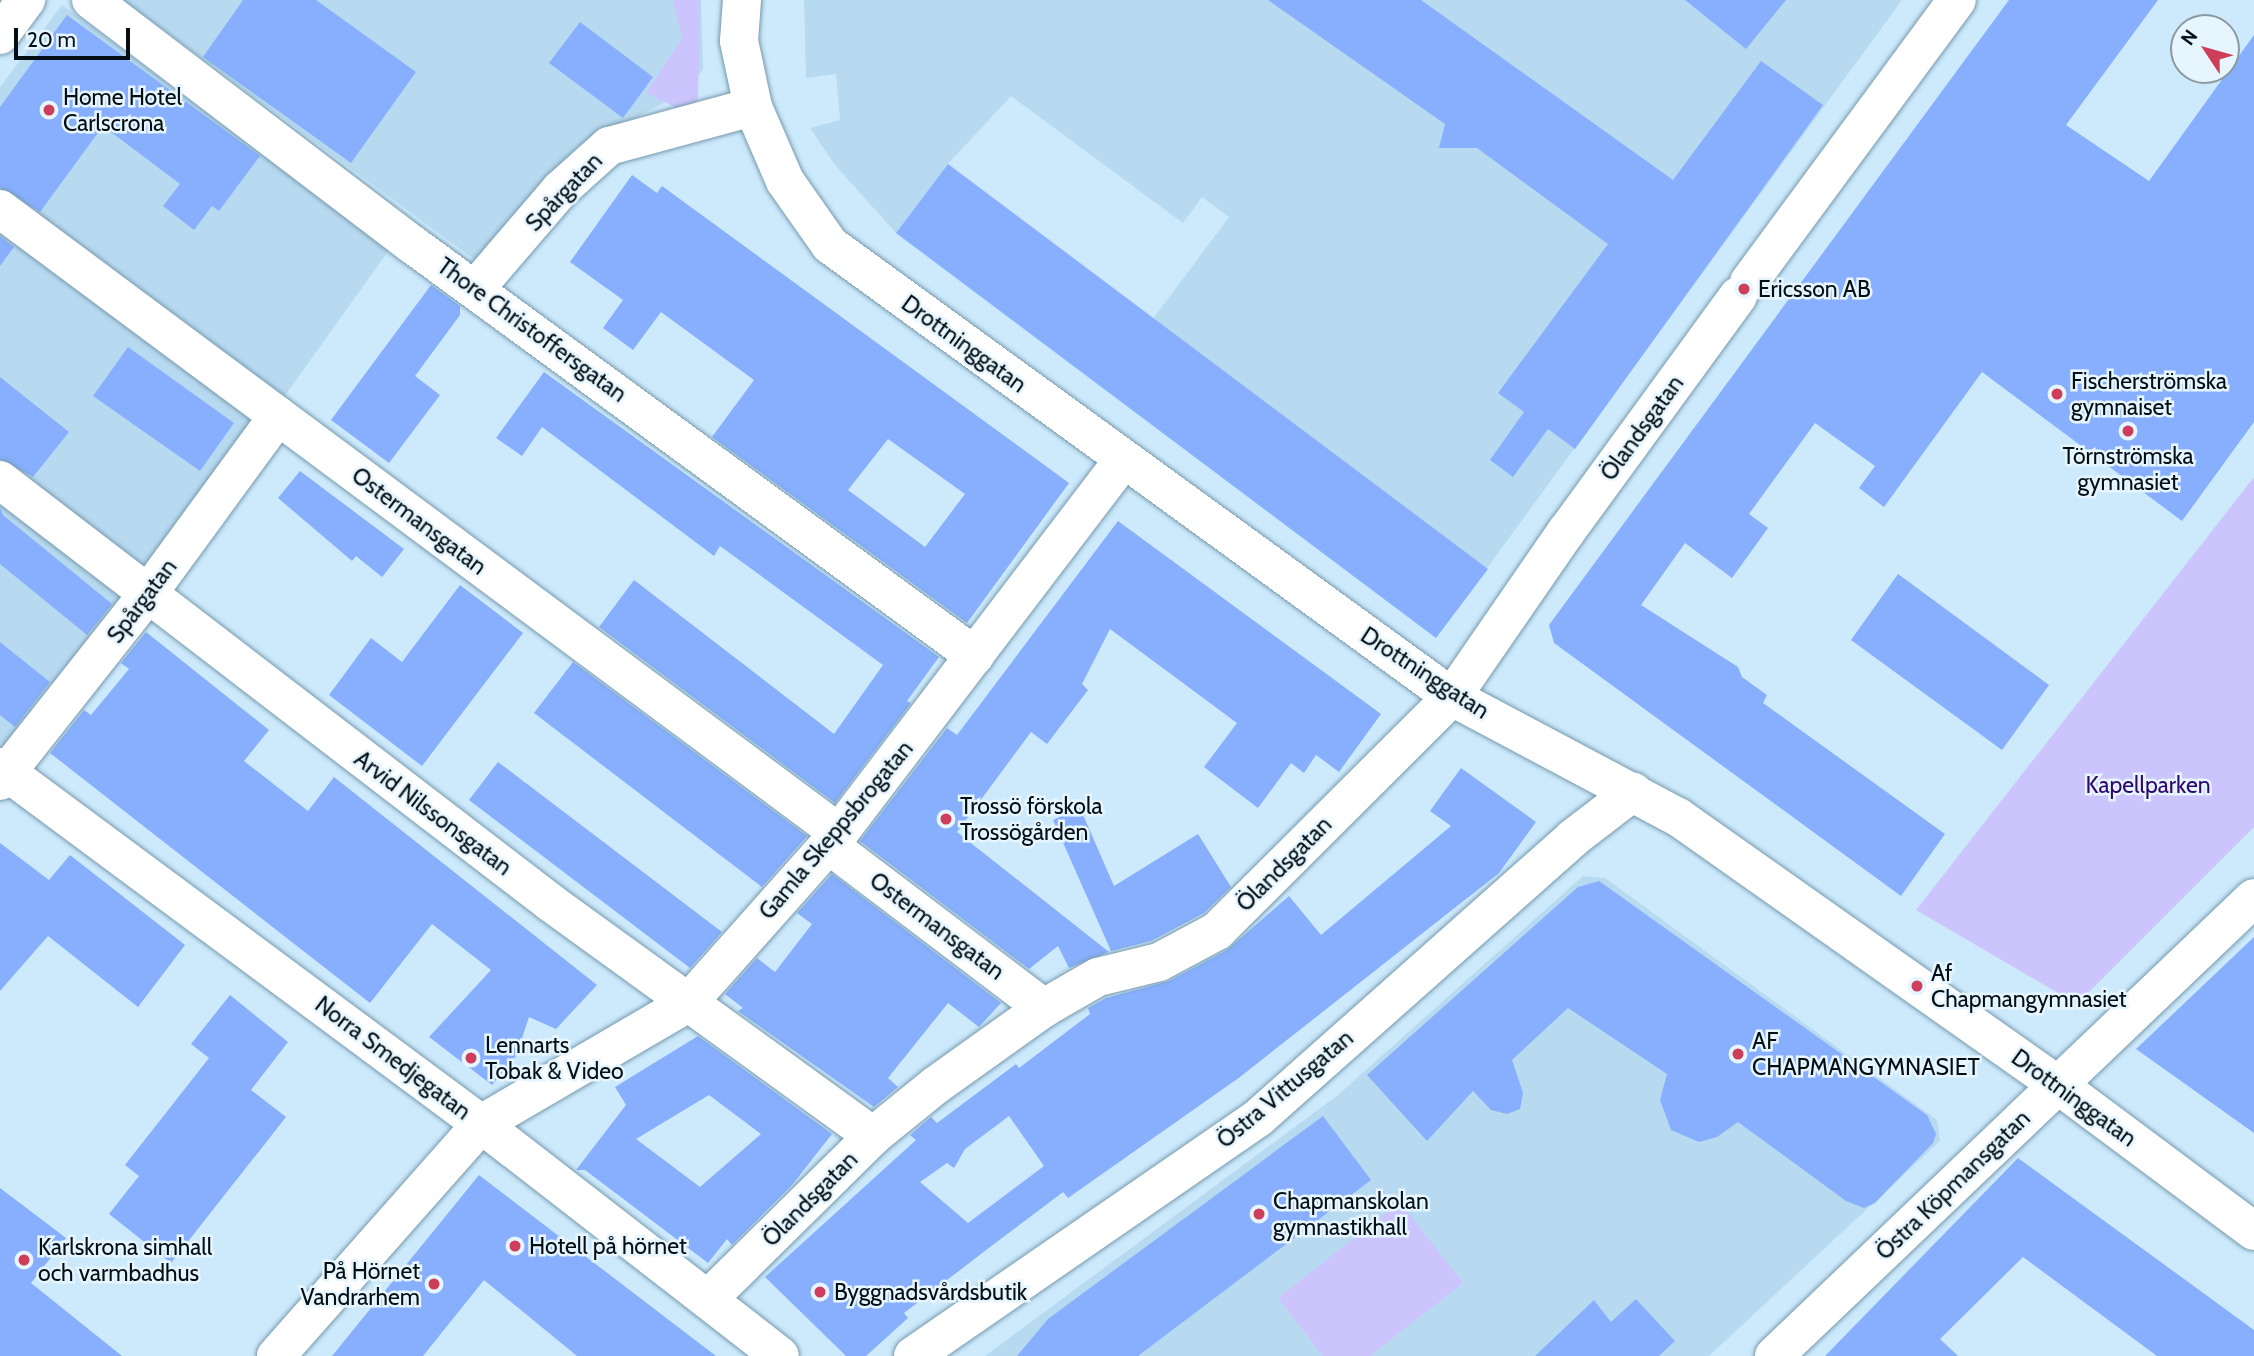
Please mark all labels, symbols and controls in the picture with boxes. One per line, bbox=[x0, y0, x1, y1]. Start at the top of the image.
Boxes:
scale bar bbox=[18, 14, 133, 58]
north arrow bbox=[2170, 14, 2240, 84]
text: N bbox=[2176, 25, 2202, 50]
text: 20 m bbox=[27, 27, 76, 52]
place label: Home Hotel Carlscrona bbox=[63, 83, 182, 137]
marker: Home Hotel Carlscrona bbox=[41, 102, 57, 118]
street label: Spårgatan bbox=[520, 147, 608, 237]
street label: Thore Christoffersgatan bbox=[432, 252, 632, 408]
place label: Ericsson AB bbox=[1758, 275, 1871, 303]
marker: Ericsson AB bbox=[1736, 281, 1752, 297]
street label: Drottninggatan bbox=[896, 289, 1032, 399]
place label: Fischerströmska gymnaiset bbox=[2071, 367, 2227, 421]
street label: Ölandsgatan bbox=[1595, 370, 1689, 486]
marker: Fischerströmska gymnaiset bbox=[2049, 386, 2065, 402]
marker: Törnströmska gymnasiet bbox=[2120, 423, 2136, 439]
place label: Törnströmska gymnasiet bbox=[2062, 442, 2194, 496]
street label: Ostermansgatan bbox=[346, 461, 492, 581]
street label: Spårgatan bbox=[101, 553, 183, 649]
street label: Drottninggatan bbox=[1356, 621, 1494, 725]
street label: Gamla Skeppsbrogatan bbox=[753, 735, 919, 925]
street label: Arvid Nilssonsgatan bbox=[349, 745, 517, 881]
park label: Kapellparken bbox=[2085, 771, 2211, 799]
place label: Trossö förskola Trossögården bbox=[960, 792, 1102, 846]
marker: Trossö förskola Trossögården bbox=[938, 811, 954, 827]
street label: Ölandsgatan bbox=[1231, 811, 1337, 917]
street label: Ostermansgatan bbox=[864, 866, 1010, 986]
place label: Af Chapmangymnasiet bbox=[1931, 959, 2127, 1013]
marker: Af Chapmangymnasiet bbox=[1909, 978, 1925, 994]
street label: Norra Smedjegatan bbox=[310, 991, 476, 1125]
street label: Östra Vittusgatan bbox=[1211, 1024, 1359, 1154]
place label: AF CHAPMANGYMNASIET bbox=[1752, 1027, 1980, 1081]
place label: Lennarts Tobak & Video bbox=[485, 1031, 624, 1085]
street label: Drottninggatan bbox=[2006, 1043, 2142, 1153]
marker: AF CHAPMANGYMNASIET bbox=[1730, 1046, 1746, 1062]
marker: Lennarts Tobak & Video bbox=[463, 1050, 479, 1066]
street label: Östra Köpmansgatan bbox=[1870, 1104, 2036, 1266]
street label: Ölandsgatan bbox=[757, 1146, 863, 1252]
place label: Chapmanskolan gymnastikhall bbox=[1273, 1187, 1429, 1241]
marker: Chapmanskolan gymnastikhall bbox=[1251, 1206, 1267, 1222]
place label: Hotell på hörnet bbox=[529, 1232, 687, 1260]
place label: Karlskrona simhall och varmbadhus bbox=[38, 1233, 212, 1287]
marker: Hotell på hörnet bbox=[507, 1238, 523, 1254]
marker: Karlskrona simhall och varmbadhus bbox=[16, 1252, 32, 1268]
place label: På Hörnet Vandrarhem bbox=[300, 1257, 420, 1311]
marker: På Hörnet Vandrarhem bbox=[426, 1276, 442, 1292]
place label: Byggnadsvårdsbutik bbox=[834, 1278, 1027, 1306]
marker: Byggnadsvårdsbutik bbox=[812, 1284, 828, 1300]

